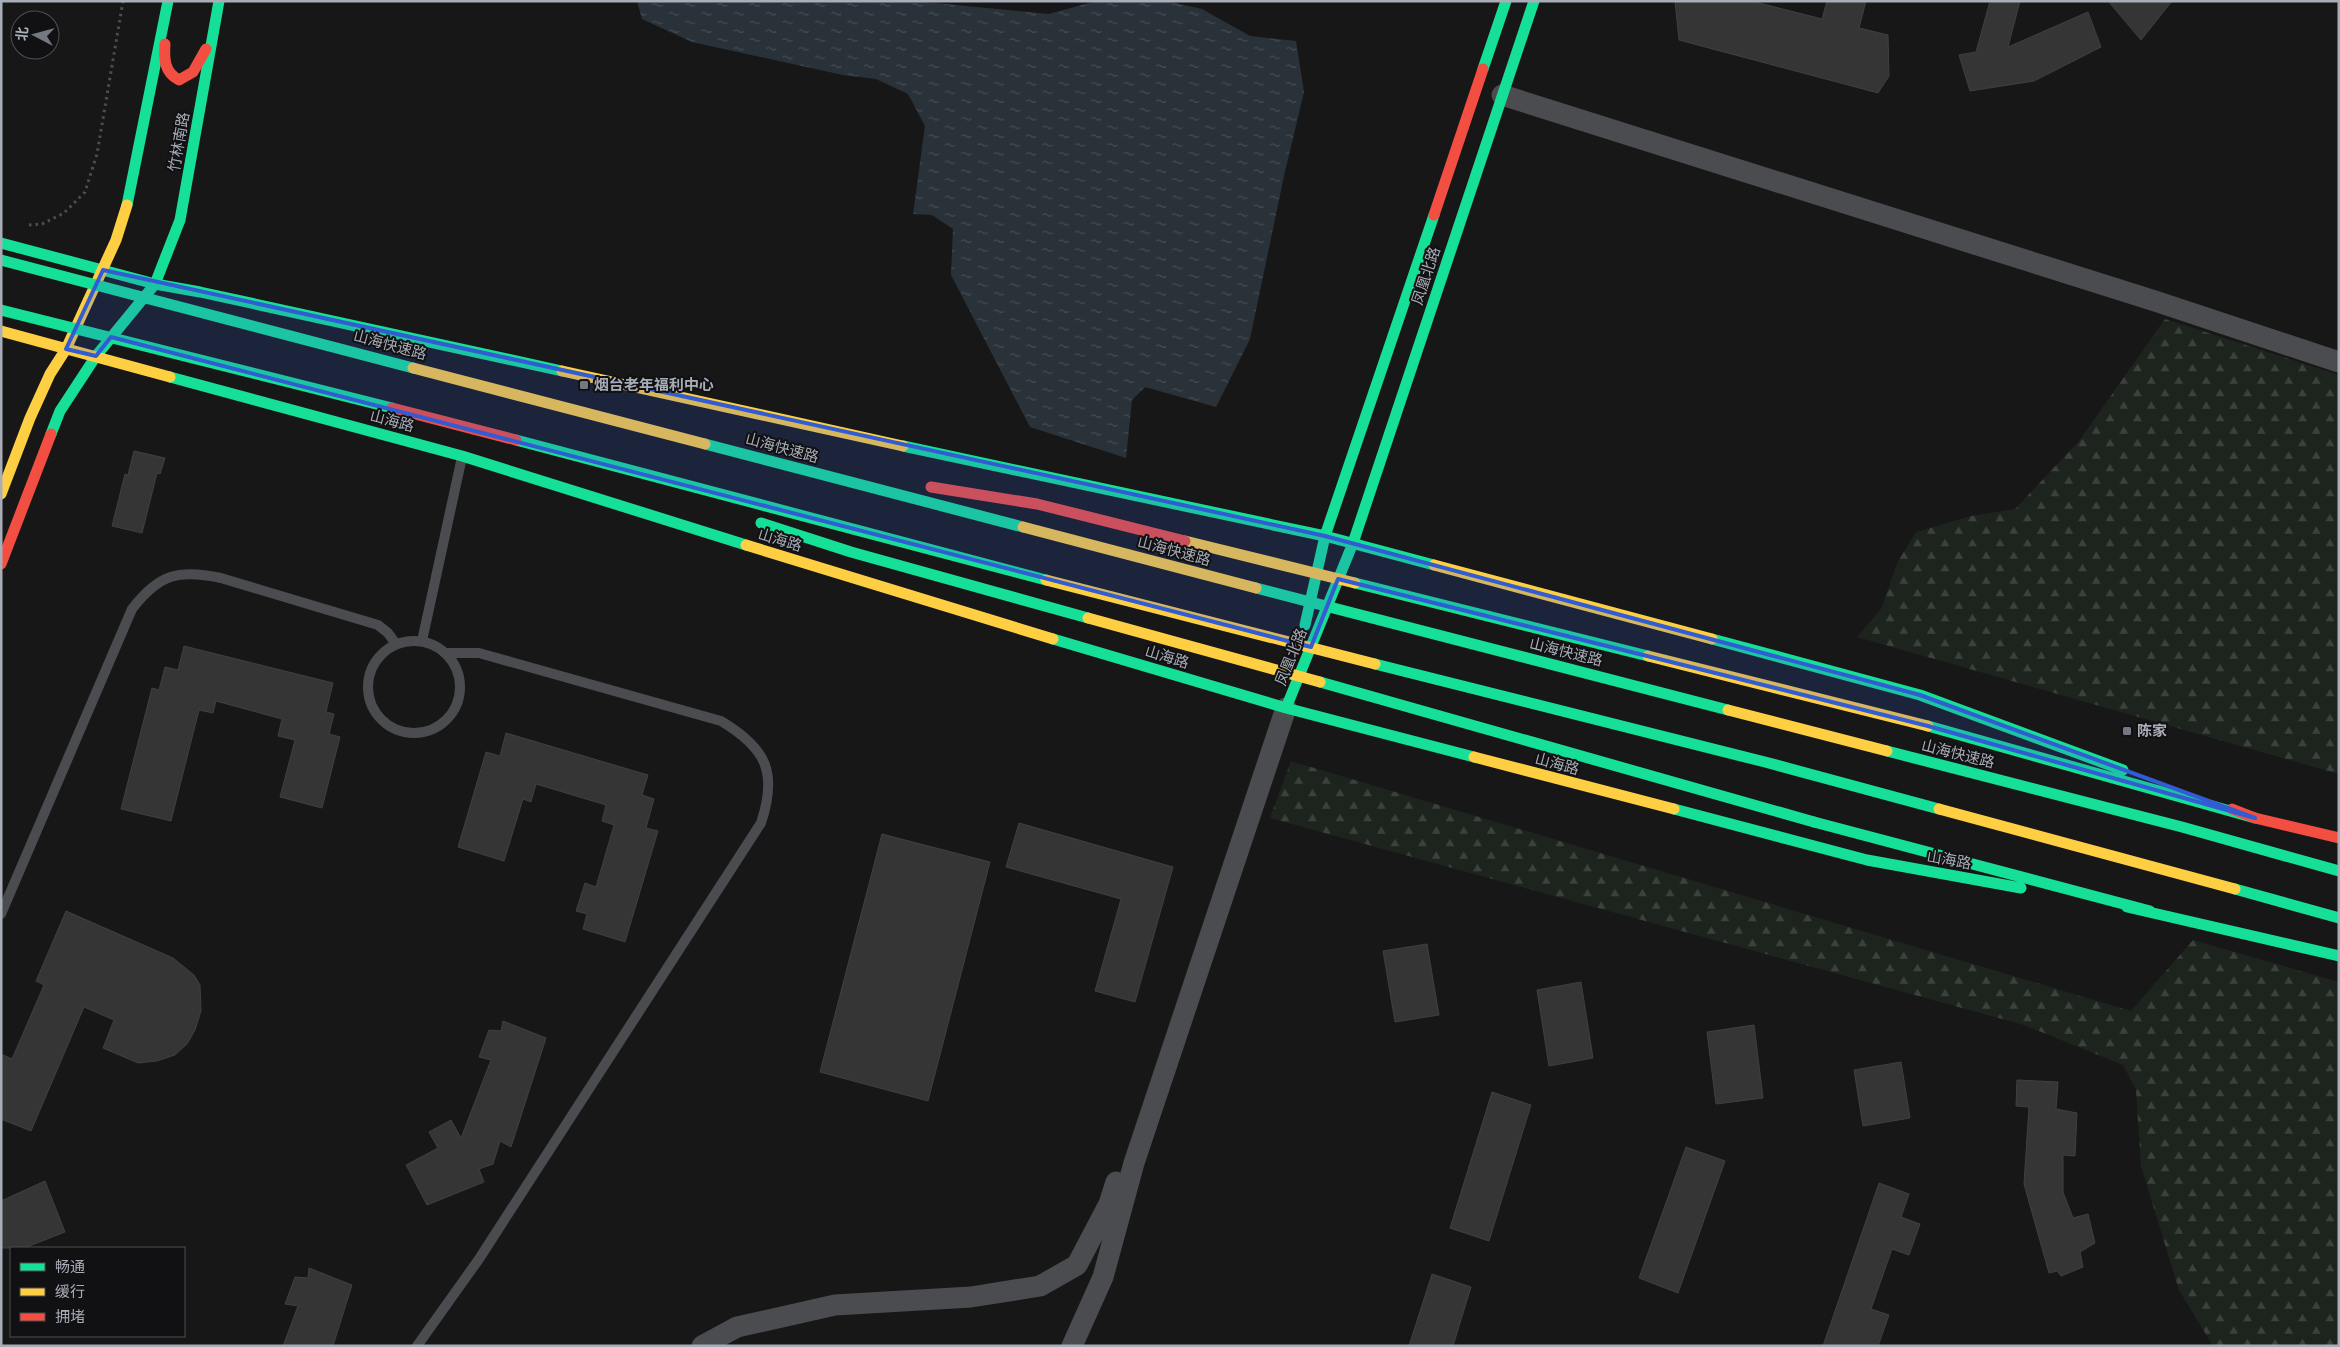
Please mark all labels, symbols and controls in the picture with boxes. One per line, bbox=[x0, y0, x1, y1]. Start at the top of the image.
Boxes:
north arrow bbox=[10, 10, 60, 60]
text: 北 bbox=[13, 26, 32, 42]
street label: 竹林南路 bbox=[165, 111, 193, 173]
street label: 凤凰北路 bbox=[1408, 245, 1444, 307]
street label: 山海快速路 bbox=[351, 327, 429, 363]
place label: 烟台老年福利中心 bbox=[594, 376, 714, 394]
marker: 烟台老年福利中心 bbox=[578, 379, 590, 391]
street label: 山海路 bbox=[368, 406, 416, 436]
street label: 山海快速路 bbox=[743, 430, 821, 466]
street label: 山海路 bbox=[756, 525, 804, 555]
street label: 山海快速路 bbox=[1135, 533, 1213, 569]
street label: 凤凰北路 bbox=[1271, 626, 1311, 688]
street label: 山海快速路 bbox=[1527, 634, 1605, 670]
street label: 山海路 bbox=[1143, 642, 1191, 672]
place label: 陈家 bbox=[2137, 722, 2167, 740]
marker: 陈家 bbox=[2121, 725, 2133, 737]
street label: 山海快速路 bbox=[1919, 736, 1997, 772]
street label: 山海路 bbox=[1533, 749, 1581, 779]
street label: 山海路 bbox=[1925, 847, 1973, 873]
legend bbox=[10, 1247, 185, 1337]
text: 畅通 bbox=[55, 1258, 85, 1276]
text: 缓行 bbox=[55, 1283, 85, 1301]
text: 拥堵 bbox=[55, 1308, 85, 1326]

